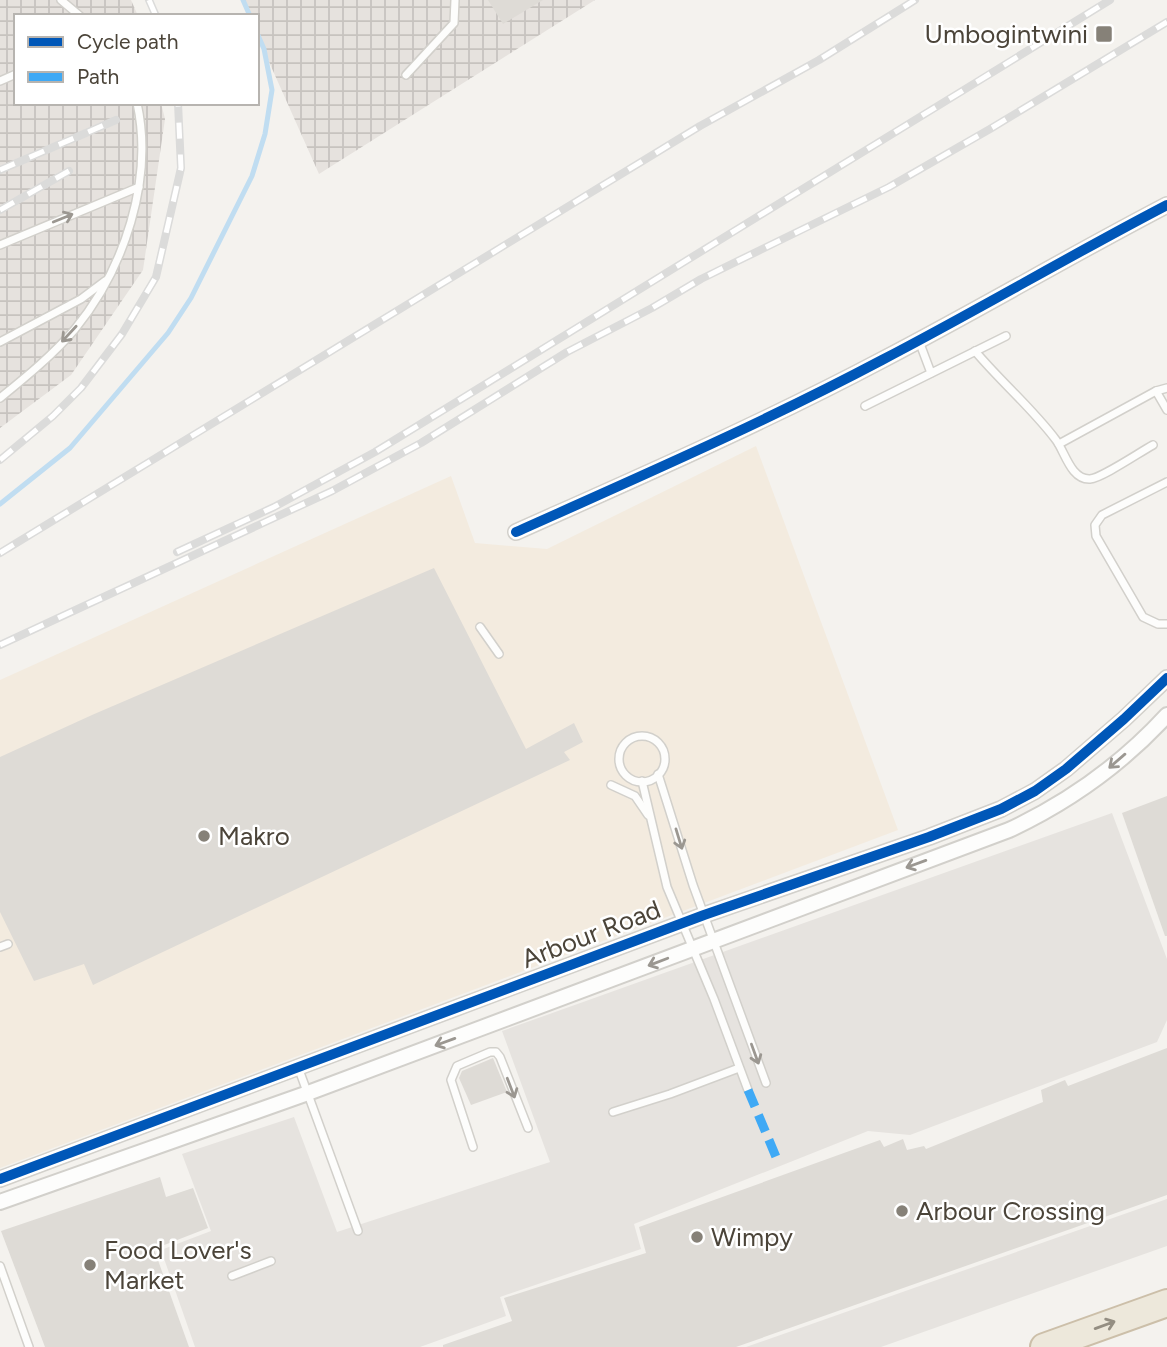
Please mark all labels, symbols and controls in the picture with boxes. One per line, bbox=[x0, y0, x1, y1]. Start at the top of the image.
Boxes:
legend bbox=[14, 14, 259, 105]
place label: Umbogintwini bbox=[925, 18, 1088, 50]
marker: Umbogintwini bbox=[1094, 24, 1114, 44]
text: Cycle path bbox=[77, 29, 178, 54]
text: Path bbox=[77, 64, 119, 89]
one-way arrow bbox=[52, 211, 73, 224]
one-way arrow bbox=[61, 325, 77, 343]
one-way arrow bbox=[1108, 753, 1126, 769]
place label: Makro bbox=[218, 820, 290, 852]
marker: Makro bbox=[196, 828, 212, 844]
one-way arrow bbox=[673, 828, 686, 850]
one-way arrow bbox=[906, 859, 928, 871]
street label: Arbour Road bbox=[517, 893, 665, 975]
one-way arrow bbox=[648, 957, 669, 969]
one-way arrow bbox=[434, 1037, 456, 1049]
one-way arrow bbox=[750, 1042, 762, 1064]
one-way arrow bbox=[506, 1076, 519, 1098]
place label: Arbour Crossing bbox=[916, 1195, 1105, 1227]
marker: Arbour Crossing bbox=[894, 1203, 910, 1219]
place label: Wimpy bbox=[711, 1221, 793, 1253]
marker: Wimpy bbox=[689, 1229, 705, 1245]
place label: Food Lover's Market bbox=[104, 1234, 252, 1296]
marker: Food Lover's Market bbox=[82, 1257, 98, 1273]
one-way arrow bbox=[1094, 1318, 1116, 1330]

